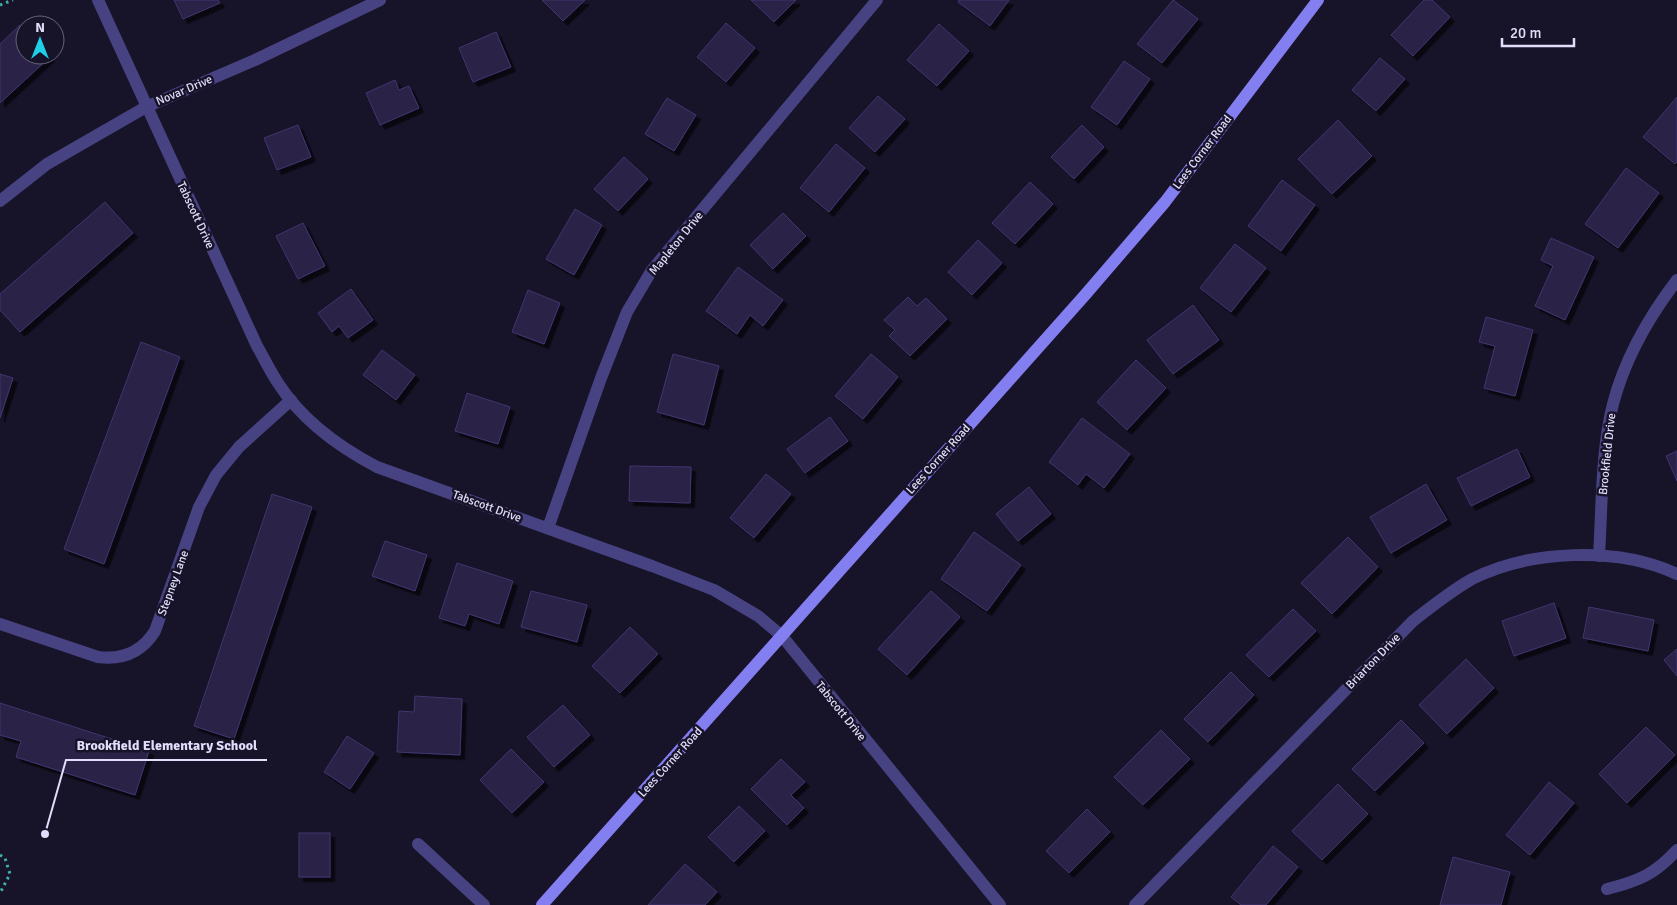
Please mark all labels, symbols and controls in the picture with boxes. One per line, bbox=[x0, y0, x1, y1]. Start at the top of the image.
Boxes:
north arrow bbox=[15, 15, 65, 65]
scale bar bbox=[1502, 15, 1574, 47]
text: N bbox=[35, 19, 45, 36]
text: 20 m bbox=[1510, 24, 1541, 42]
street label: Novar Drive bbox=[154, 72, 215, 109]
street label: Lees Corner Road bbox=[1170, 112, 1235, 192]
street label: Tabscott Drive bbox=[173, 179, 218, 251]
street label: Mapleton Drive bbox=[646, 208, 707, 278]
street label: Brookfield Drive bbox=[1596, 412, 1619, 496]
street label: Lees Corner Road bbox=[903, 421, 974, 497]
street label: Tabscott Drive bbox=[450, 487, 523, 526]
street label: Stepney Lane bbox=[155, 548, 192, 618]
street label: Briarton Drive bbox=[1343, 630, 1404, 692]
street label: Tabscott Drive bbox=[812, 679, 869, 744]
street label: Lees Corner Road bbox=[635, 724, 706, 800]
callout: Brookfield Elementary School bbox=[66, 731, 267, 760]
text: Brookfield Elementary School bbox=[77, 737, 258, 754]

